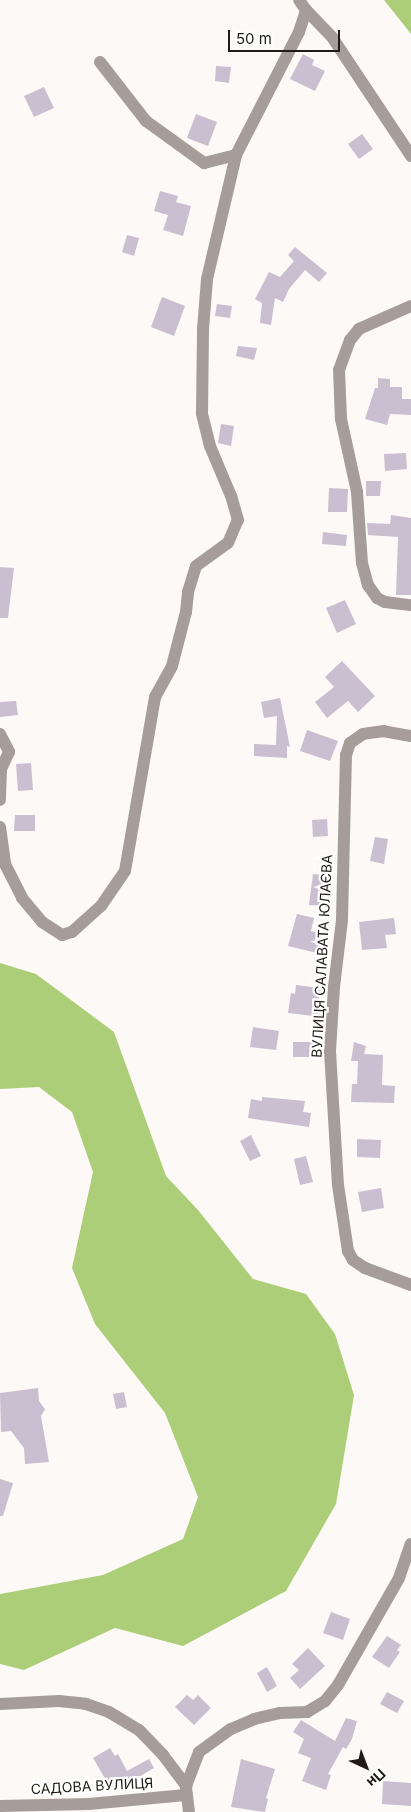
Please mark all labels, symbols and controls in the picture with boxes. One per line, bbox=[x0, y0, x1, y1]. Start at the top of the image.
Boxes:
scale bar bbox=[231, 20, 344, 52]
text: 50 m bbox=[236, 29, 272, 48]
street label: ВУЛИЦЯ САЛАВАТА ЮЛАЄВА bbox=[308, 854, 336, 1058]
north arrow bbox=[341, 1742, 391, 1792]
text: Пн bbox=[364, 1766, 389, 1791]
street label: САДОВА ВУЛИЦЯ bbox=[30, 1774, 154, 1798]

